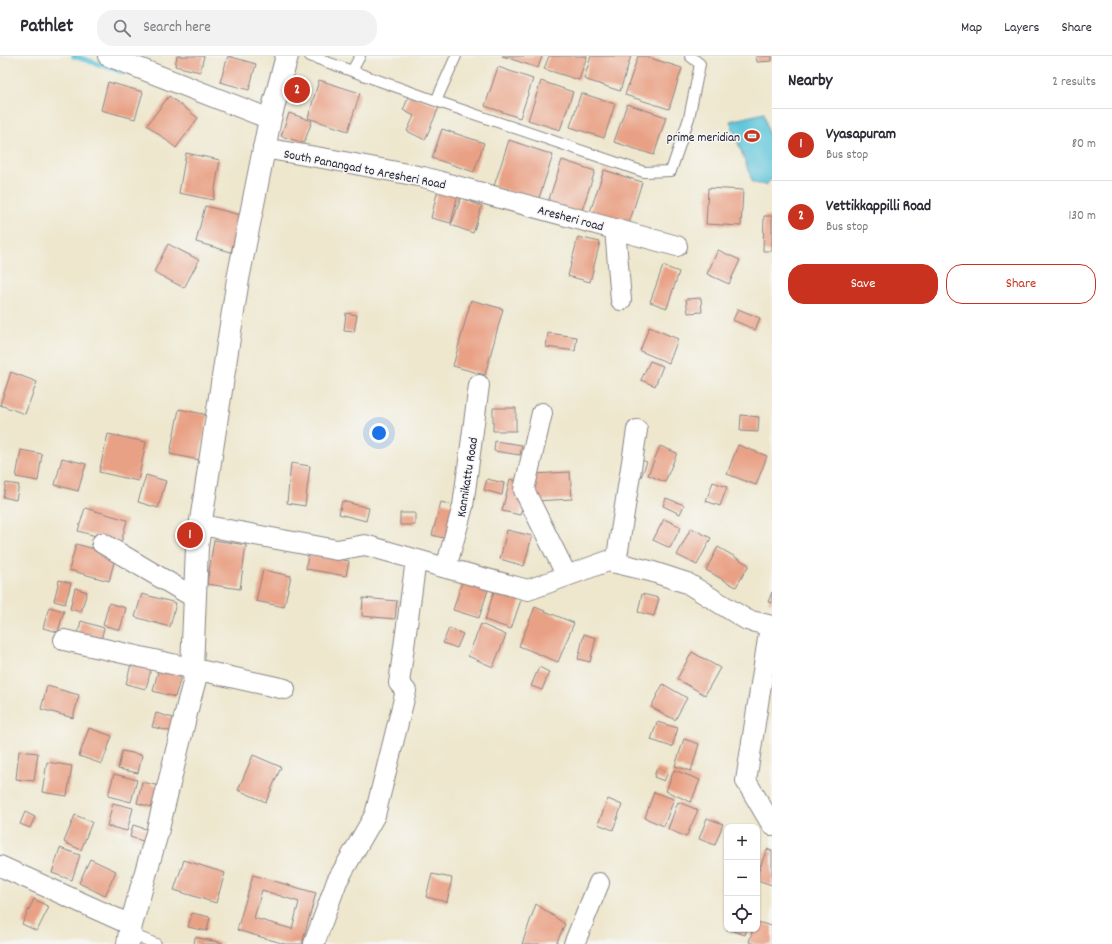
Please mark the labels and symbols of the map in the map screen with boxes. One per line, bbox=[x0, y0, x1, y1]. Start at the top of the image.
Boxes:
pin: 2 bbox=[284, 75, 310, 105]
sports icon: prime meridian bbox=[743, 127, 761, 145]
place label: prime meridian bbox=[667, 129, 740, 148]
street label: South Panangad to Aresheri Road bbox=[282, 145, 447, 195]
street label: Aresheri road bbox=[535, 201, 606, 237]
your location bbox=[369, 423, 389, 443]
street label: Kannikattu Road bbox=[453, 436, 484, 519]
pin: 1 bbox=[177, 520, 203, 550]

